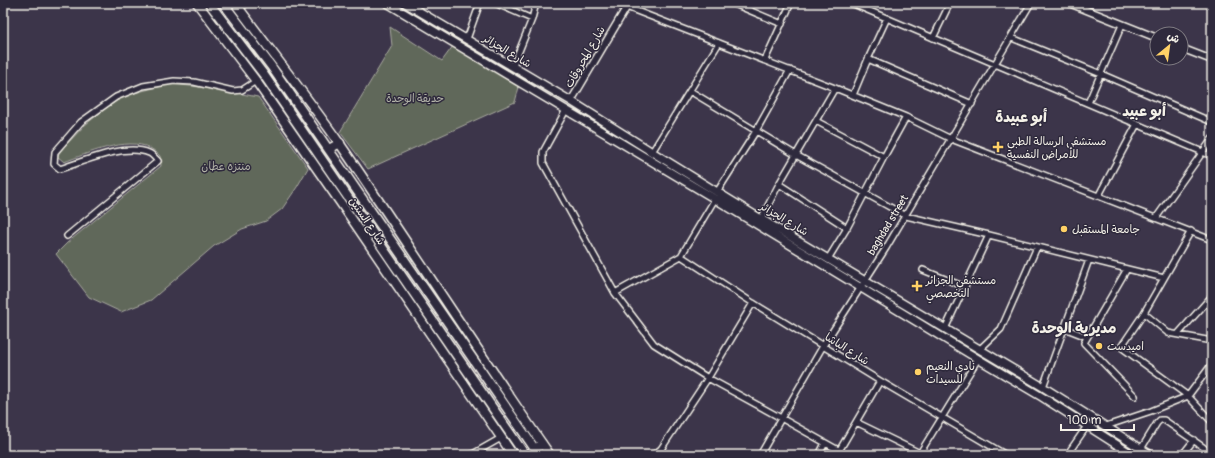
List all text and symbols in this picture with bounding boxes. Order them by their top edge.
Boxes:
street label: شارع المحروقات [562,24,610,91]
north arrow [1149,26,1189,66]
text: ش [1165,29,1182,46]
street label: شارع الجزائر [479,31,533,72]
park label: حديقة الوحدة [386,92,444,106]
district label: أبو عبيد [1122,101,1167,121]
district label: أبو عبيدة [995,107,1048,127]
place label: مستشفى الرسالة الطبي للأمراض النفسية [1007,135,1106,161]
marker: مستشفى الرسالة الطبي للأمراض النفسية [992,141,1004,153]
park label: منتزه عطان [201,160,251,173]
street label: baghdad street [865,192,911,257]
street label: شارع الستين [345,195,388,249]
street label: شارع الجزائر [756,199,810,240]
place label: جامعة المستقبل [1072,223,1140,237]
marker: جامعة المستقبل [1059,224,1069,234]
place label: مستشفى الجزائر التخصصي [925,274,996,304]
marker: مستشفى الجزائر التخصصي [911,280,923,292]
district label: مديرية الوحدة [1031,319,1117,338]
street label: شارع الباشا [821,330,872,369]
place label: اميدست [1107,340,1144,353]
marker: اميدست [1094,341,1104,351]
place label: نادي النعيم للسيدات [926,360,975,386]
marker: نادي النعيم للسيدات [913,367,923,377]
scale bar [1061,406,1134,432]
text: 100 m [1067,413,1102,428]

